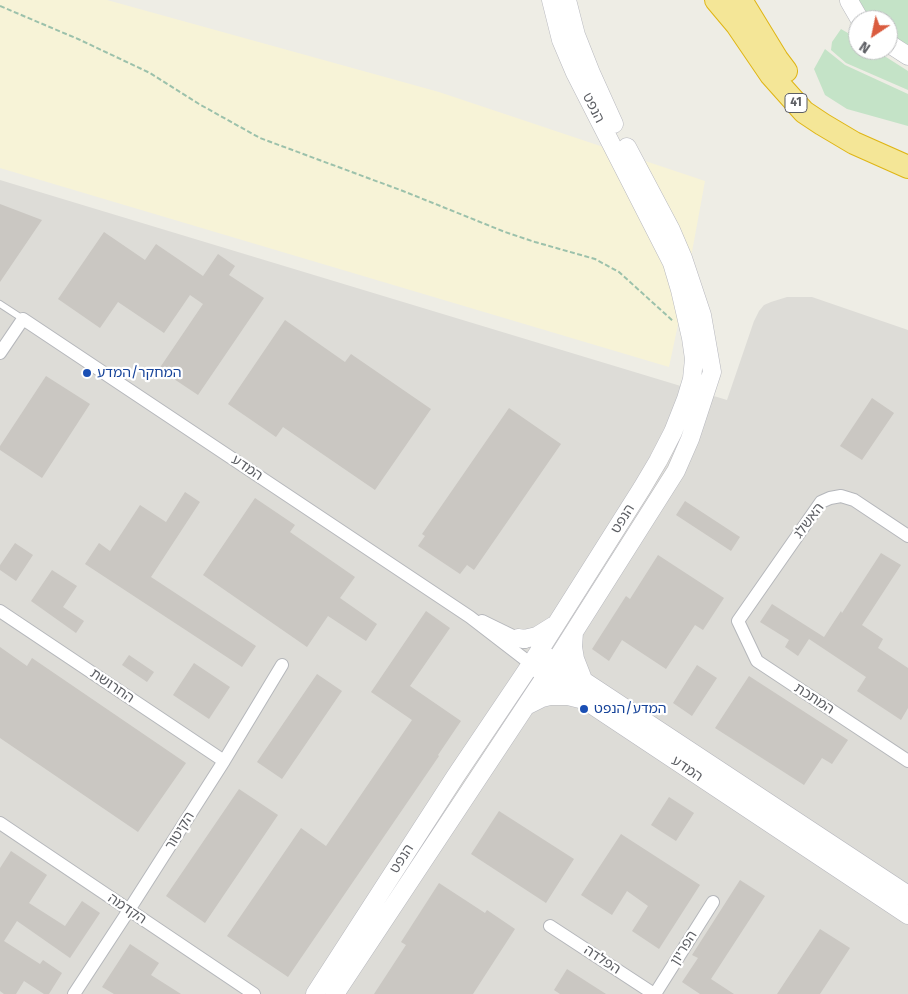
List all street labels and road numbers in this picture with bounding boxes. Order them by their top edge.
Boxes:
street label: הנפט [578,90,608,126]
road number: 41 [785,94,807,112]
street label: המדע [228,452,266,484]
street label: האשלג [790,500,828,542]
street label: הנפט [608,501,638,537]
street label: החרושת [87,665,137,707]
street label: המתכת [791,680,837,718]
street label: המדע [668,753,706,785]
street label: הקיטור [162,809,198,853]
street label: הנפט [386,841,418,877]
street label: הקדמה [104,890,150,928]
street label: הפריון [667,928,701,968]
street label: הפלדה [580,942,624,978]

